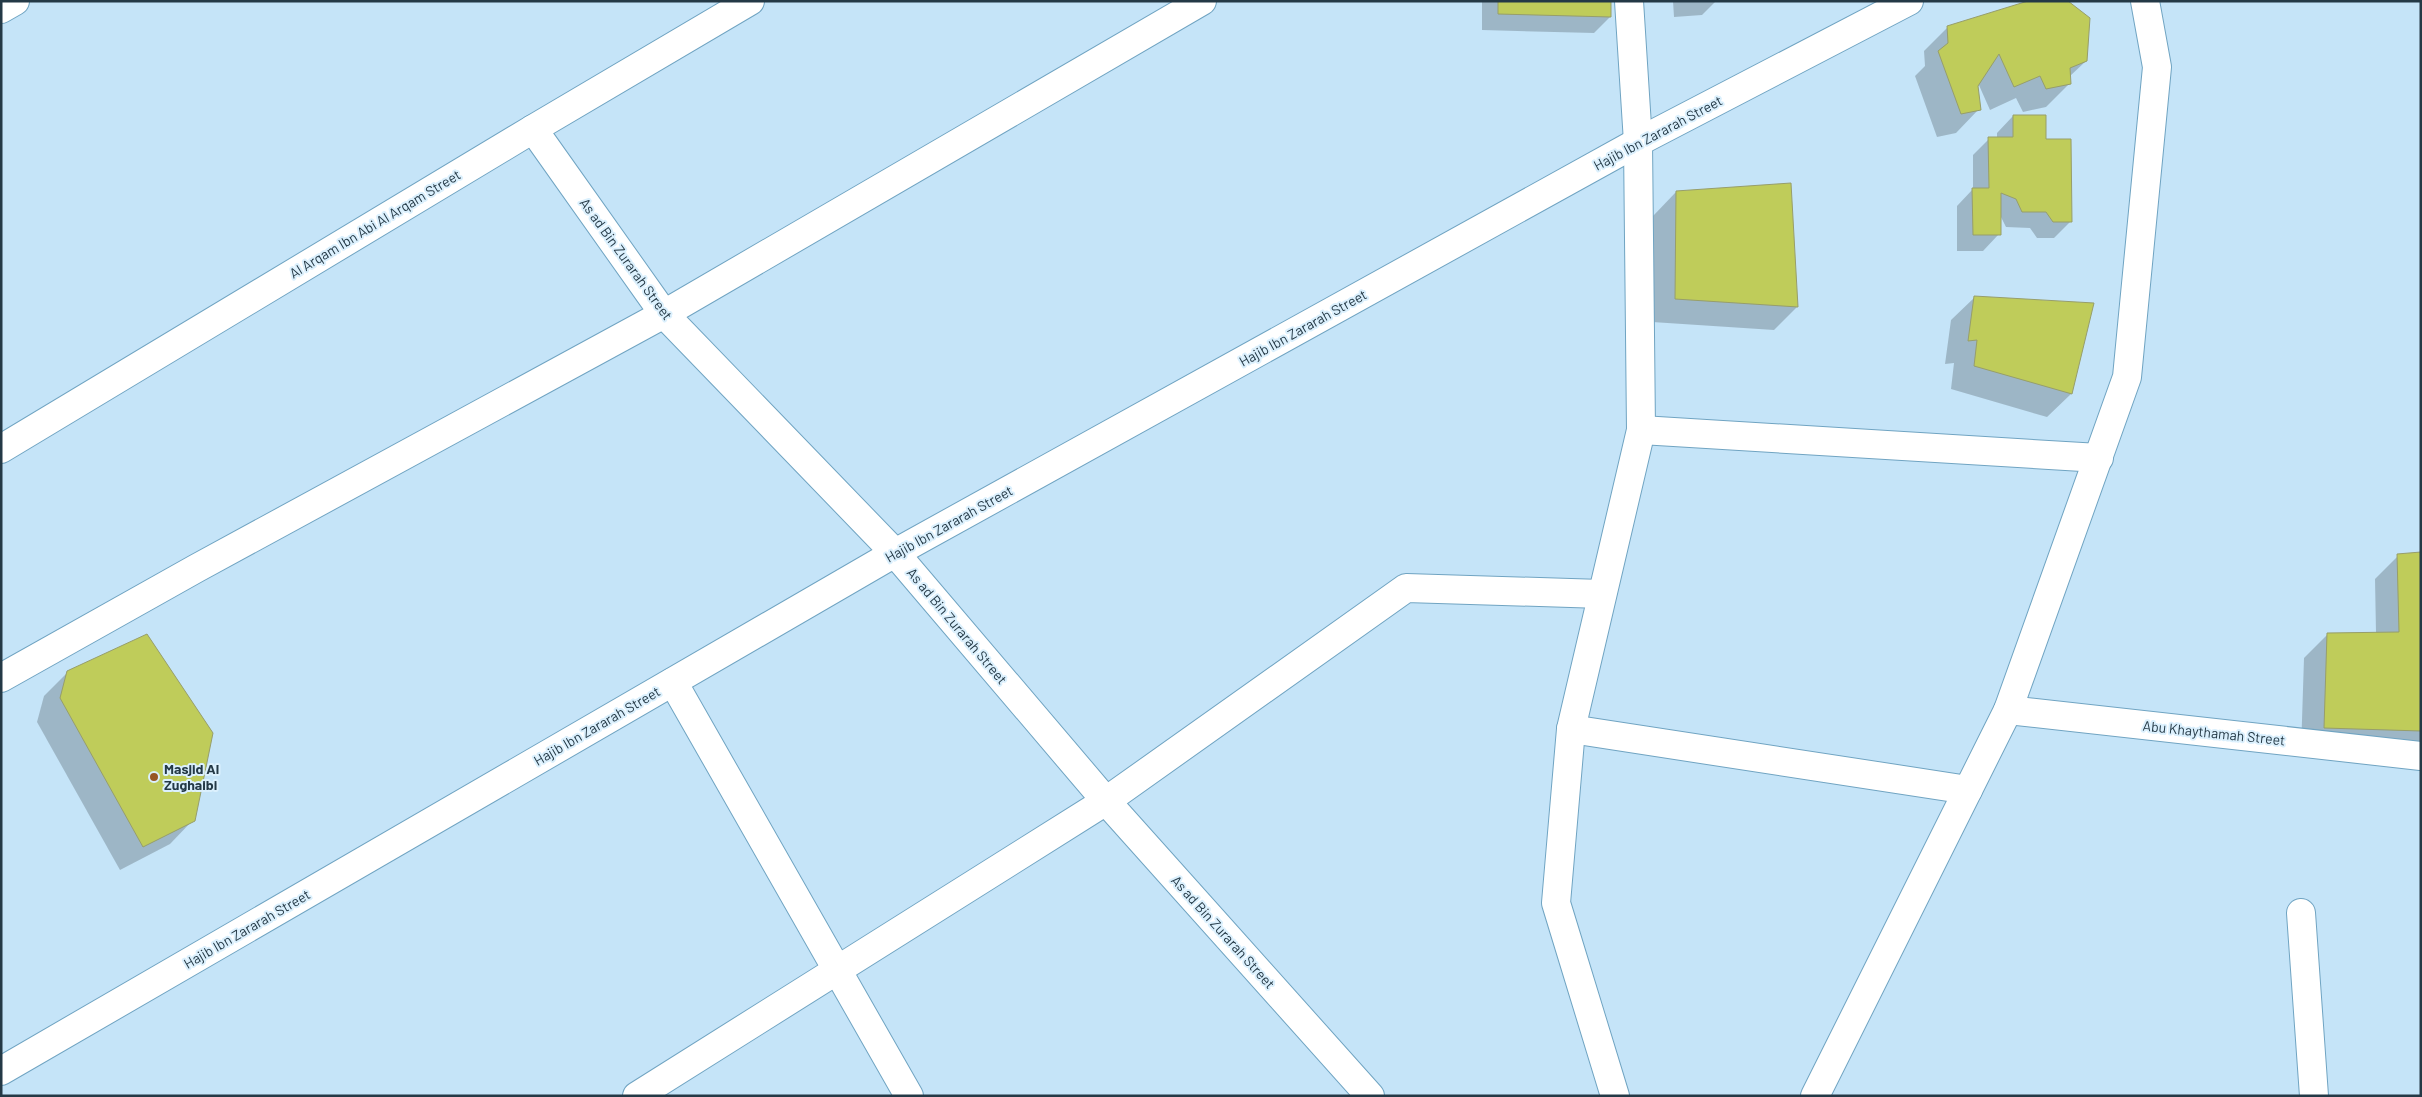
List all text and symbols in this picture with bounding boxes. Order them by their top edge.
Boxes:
street label: Hajib Ibn Zararah Street [1591,91,1725,174]
street label: Al Arqam Ibn Abi Al Arqam Street [286,166,463,282]
street label: As ad Bin Zurarah Street [576,194,676,323]
street label: Hajib Ibn Zararah Street [1236,285,1370,370]
street label: Hajib Ibn Zararah Street [882,481,1016,566]
street label: As ad Bin Zurarah Street [904,564,1011,687]
street label: Hajib Ibn Zararah Street [530,682,663,769]
street label: Abu Khaythamah Street [2142,717,2286,748]
place label: Masjid Al Zughaibi [164,760,219,793]
marker: Masjid Al Zughaibi [148,771,160,783]
street label: As ad Bin Zurarah Street [1168,872,1279,992]
street label: Hajib Ibn Zararah Street [180,885,313,972]

